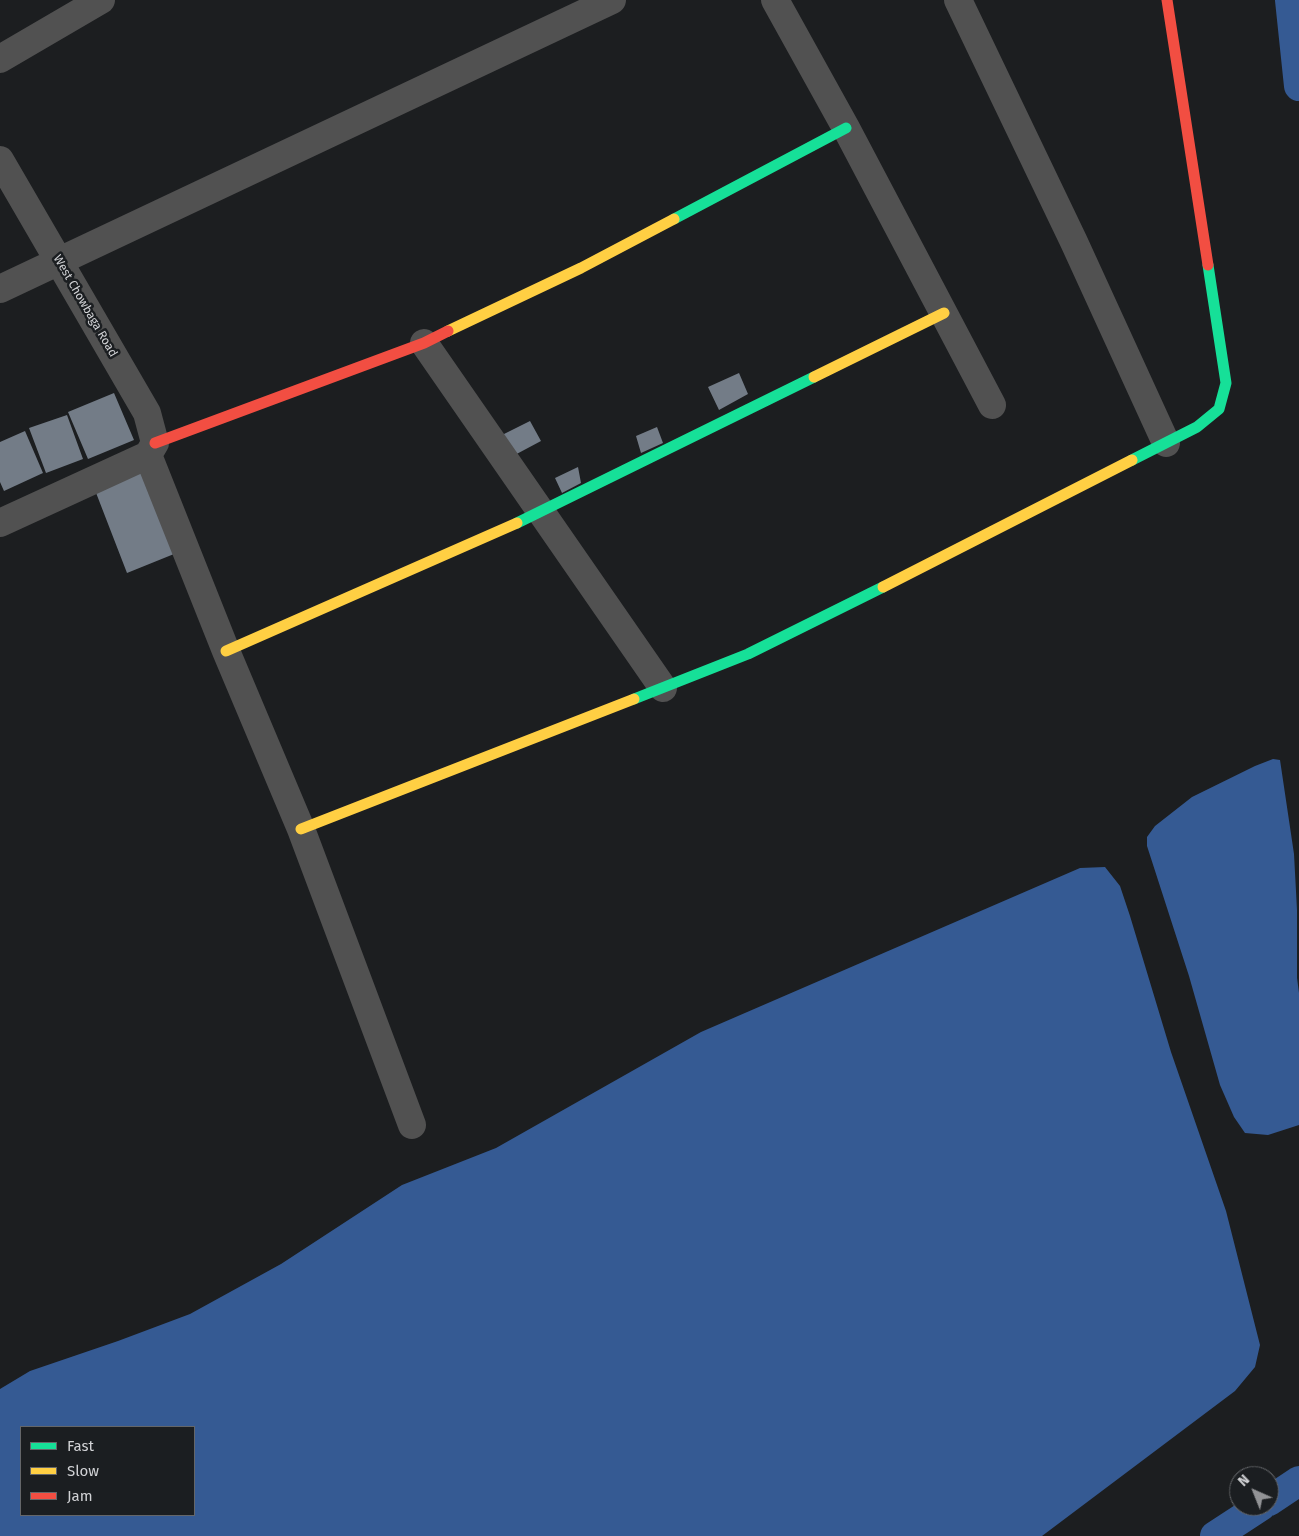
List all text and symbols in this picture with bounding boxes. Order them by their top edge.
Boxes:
street label: West Chowbaga Road [50,252,120,360]
legend [20,1426,195,1516]
text: Fast [67,1437,94,1455]
text: Slow [67,1462,99,1480]
north arrow [1229,1466,1279,1516]
text: N [1235,1471,1253,1490]
text: Jam [67,1487,93,1505]

